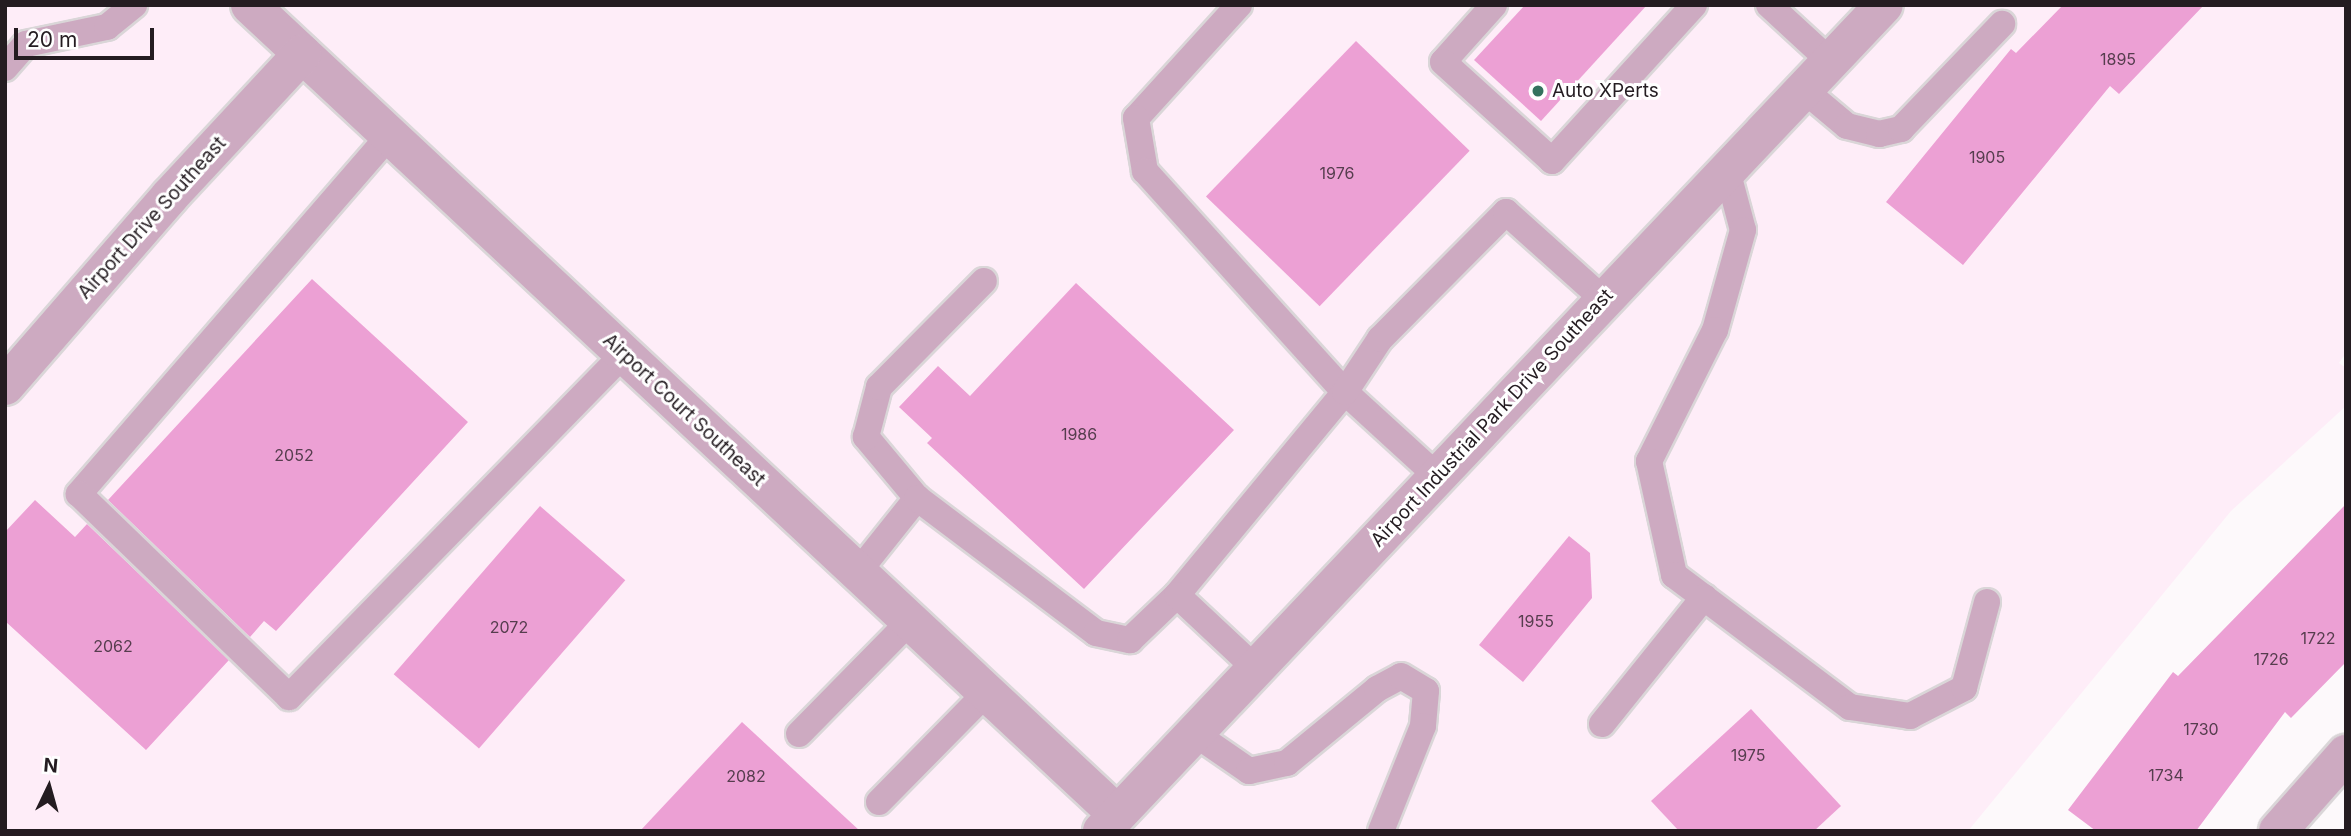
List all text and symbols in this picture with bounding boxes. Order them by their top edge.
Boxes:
scale bar [18,14,158,58]
text: 20 m [27,27,77,52]
house number: 1895 [2100,49,2136,69]
place label: Auto XPerts [1552,80,1659,102]
marker: Auto XPerts [1530,83,1546,99]
street label: Airport Drive Southeast [73,132,231,304]
house number: 1905 [1969,147,2005,167]
house number: 1976 [1320,163,1354,183]
street label: Airport Industrial Park Drive Southeast [1366,284,1618,552]
street label: Airport Court Southeast [598,329,770,491]
house number: 1986 [1061,424,1097,444]
house number: 2052 [274,445,314,465]
house number: 1955 [1518,611,1554,631]
house number: 2072 [490,617,528,637]
house number: 1722 [2300,628,2336,648]
house number: 2062 [93,636,133,656]
house number: 1726 [2253,649,2289,669]
house number: 1730 [2183,719,2219,739]
house number: 1975 [1731,745,1765,765]
north arrow [14,752,84,822]
text: N [43,753,59,778]
house number: 1734 [2148,765,2184,785]
house number: 2082 [726,766,766,786]

